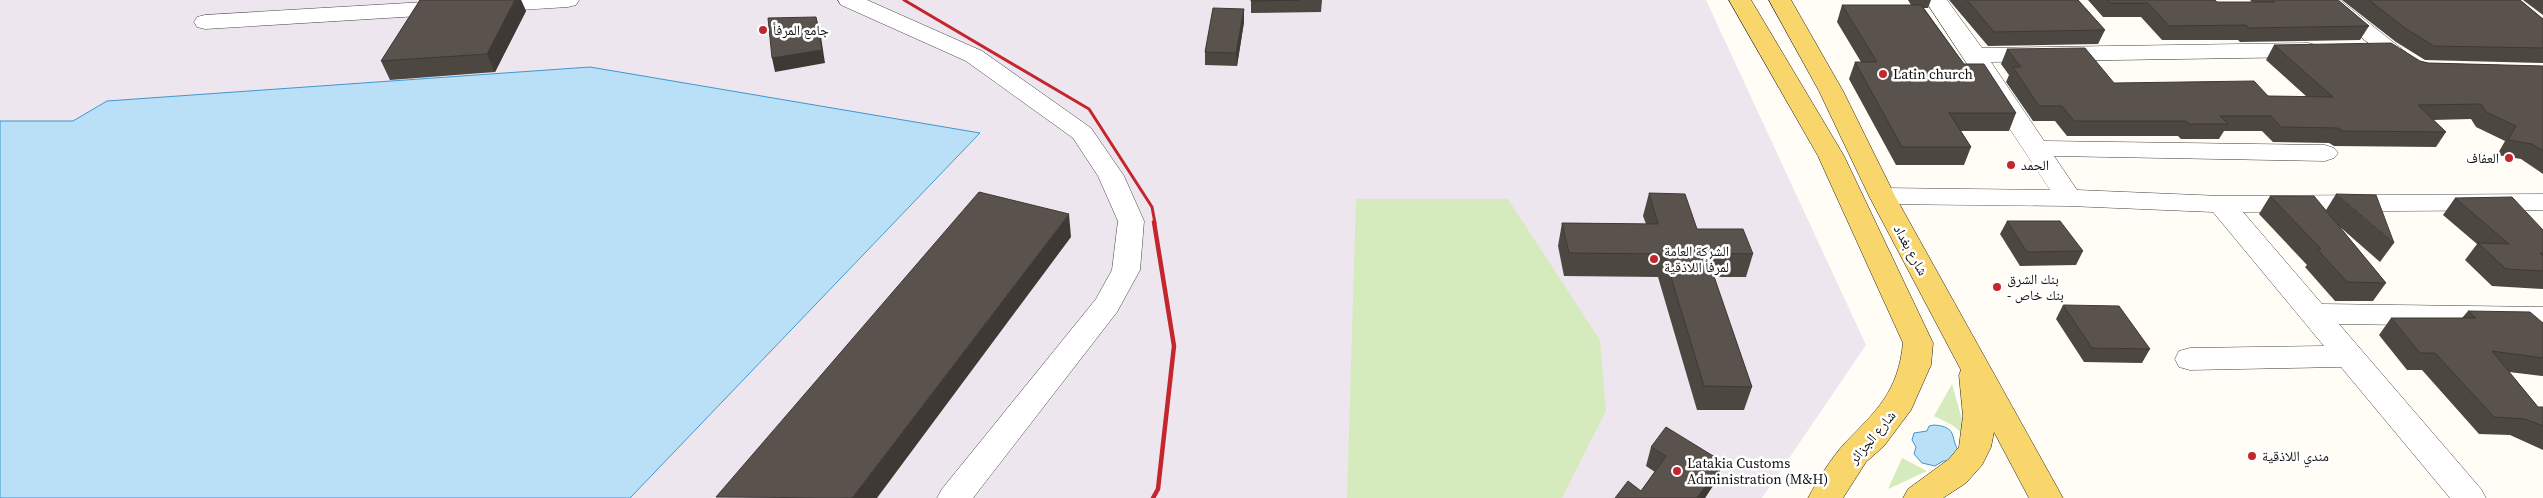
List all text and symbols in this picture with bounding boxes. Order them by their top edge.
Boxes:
place label: جامع المرفأ [773,20,829,40]
marker: جامع المرفأ [757,24,769,36]
place label: Latin church [1893,64,1973,84]
marker: Latin church [1877,68,1889,80]
place label: العفاف [2466,148,2499,168]
marker: العفاف [2503,152,2515,164]
place label: الحمد [2021,155,2049,175]
marker: الحمد [2005,159,2017,171]
street label: شارع بغداد [1889,221,1933,279]
place label: الشركة العامة لمرفأ اللاذقية [1664,241,1729,277]
marker: الشركة العامة لمرفأ اللاذقية [1648,253,1660,265]
place label: بنك الشرق - بنك خاص [2007,269,2064,305]
marker: بنك الشرق - بنك خاص [1991,281,2003,293]
street label: شارع الجزائر [1843,406,1900,469]
place label: مندي اللاذقية [2262,446,2329,468]
marker: مندي اللاذقية [2246,450,2258,462]
place label: Latakia Customs Administration (M&H) [1687,453,1828,489]
marker: Latakia Customs Administration (M&H) [1671,465,1683,477]

